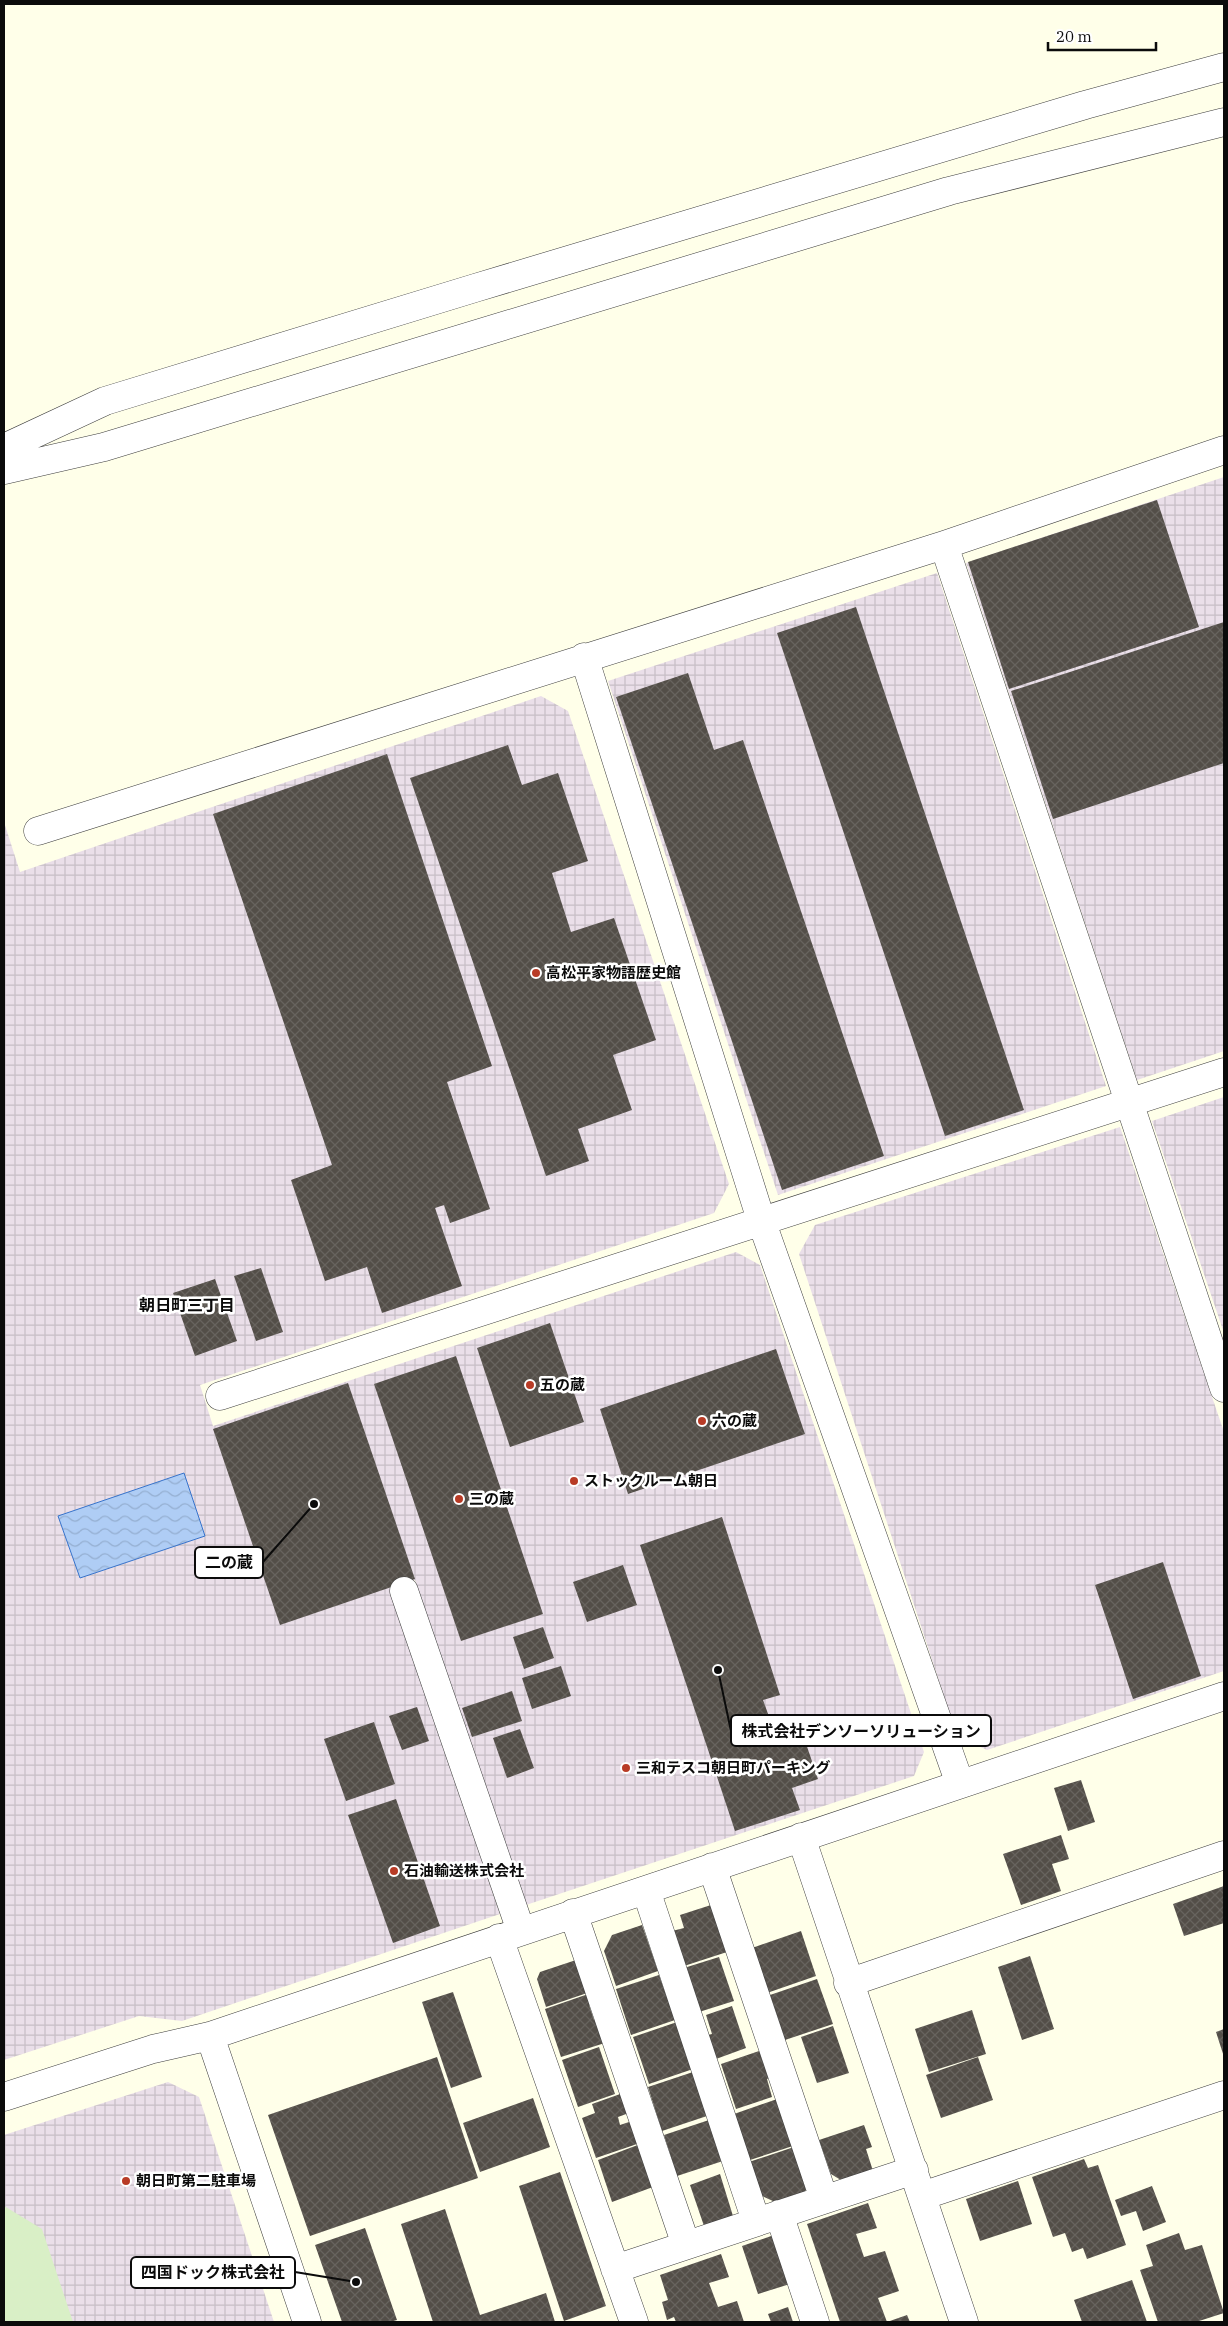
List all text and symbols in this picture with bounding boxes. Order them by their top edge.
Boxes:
scale bar [1048,20,1156,52]
text: 20 m [1056,27,1092,46]
place label: 高松平家物語歴史館 [546,963,681,982]
marker: 高松平家物語歴史館 [530,967,542,979]
district label: 朝日町三丁目 [139,1295,235,1315]
place label: 五の蔵 [540,1375,585,1394]
marker: 五の蔵 [524,1379,536,1391]
place label: 六の蔵 [712,1411,757,1430]
marker: 六の蔵 [696,1415,708,1427]
place label: ストックルーム朝日 [584,1471,718,1490]
marker: ストックルーム朝日 [568,1475,580,1487]
place label: 三の蔵 [469,1489,514,1508]
marker: 三の蔵 [453,1493,465,1505]
callout: 二の蔵 [195,1547,263,1578]
text: 二の蔵 [205,1552,253,1572]
callout: 株式会社デンソーソリューション [731,1715,991,1746]
text: 株式会社デンソーソリューション [741,1721,981,1741]
place label: 三和テスコ朝日町パーキング [636,1758,831,1777]
marker: 三和テスコ朝日町パーキング [620,1762,632,1774]
place label: 石油輸送株式会社 [404,1861,524,1880]
marker: 石油輸送株式会社 [388,1865,400,1877]
place label: 朝日町第二駐車場 [136,2171,256,2190]
marker: 朝日町第二駐車場 [120,2175,132,2187]
callout: 四国ドック株式会社 [131,2257,295,2288]
text: 四国ドック株式会社 [141,2262,285,2282]

